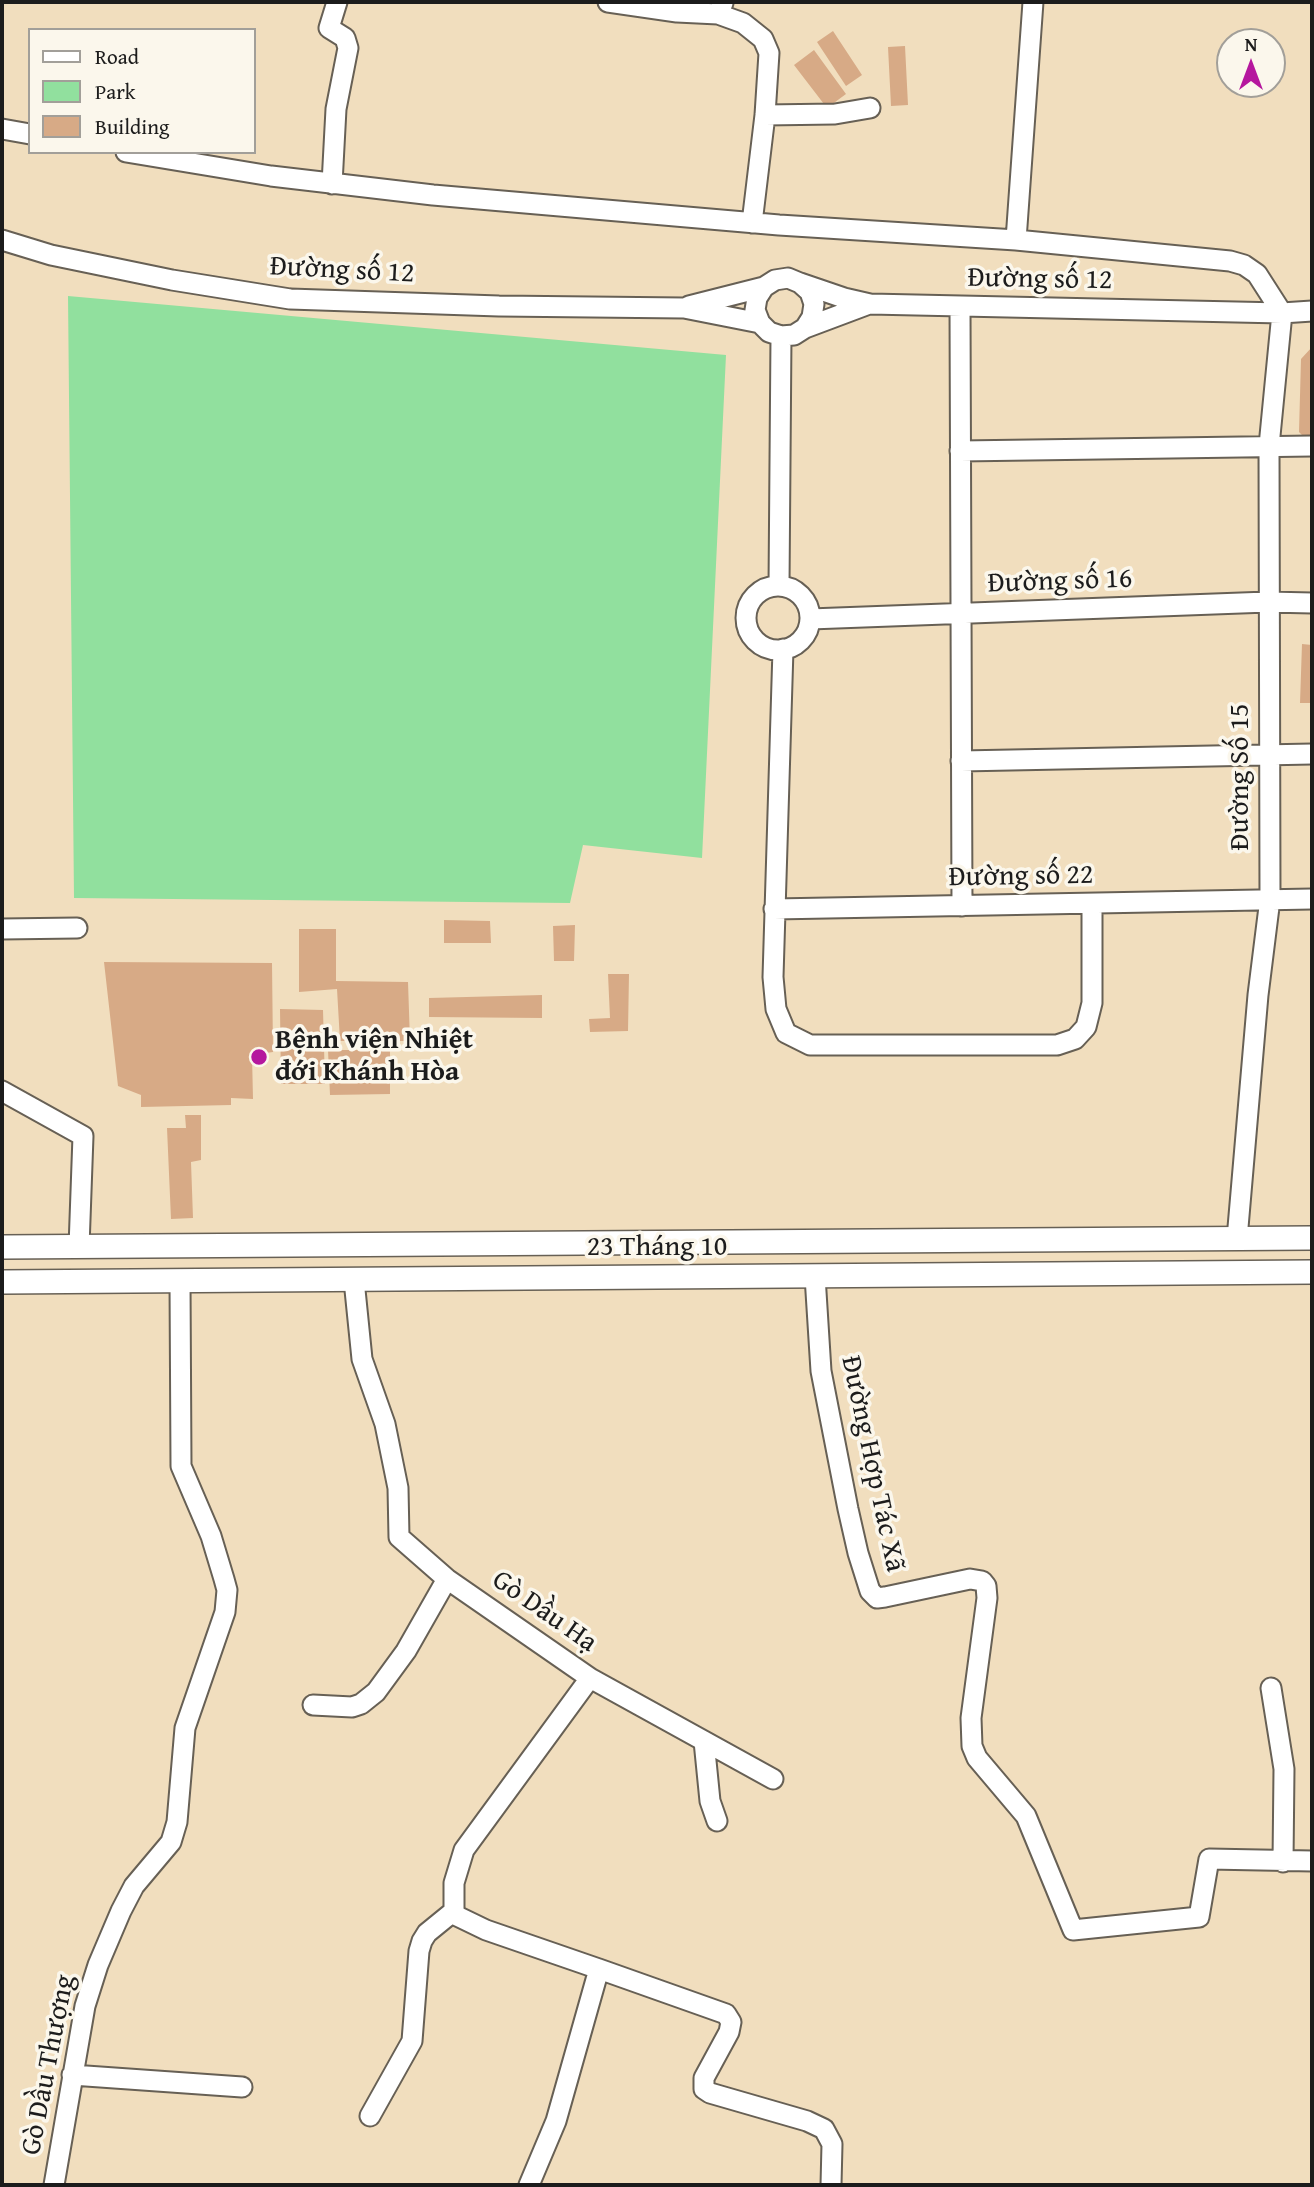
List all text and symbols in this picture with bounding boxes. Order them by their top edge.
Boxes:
legend [28,28,256,154]
north arrow [1216,28,1286,98]
text: N [1245,30,1257,58]
text: Road [95,41,139,72]
text: Park [95,76,136,107]
text: Building [95,111,169,142]
street label: Đường số 12 [269,250,415,292]
street label: Đường số 12 [967,262,1113,298]
street label: Đường số 16 [987,563,1133,601]
street label: Đường Số 15 [1224,703,1258,851]
street label: Đường số 22 [948,859,1094,895]
place label: Bệnh viện Nhiệt đới Khánh Hòa [275,1024,473,1090]
marker: Bệnh viện Nhiệt đới Khánh Hòa [249,1047,269,1067]
street label: 23 Tháng 10 [587,1231,727,1265]
street label: Đường Hợp Tác Xã [833,1353,911,1575]
street label: Gò Dầu Hạ [485,1564,603,1660]
street label: Gò Dầu Thượng [15,1972,83,2158]

